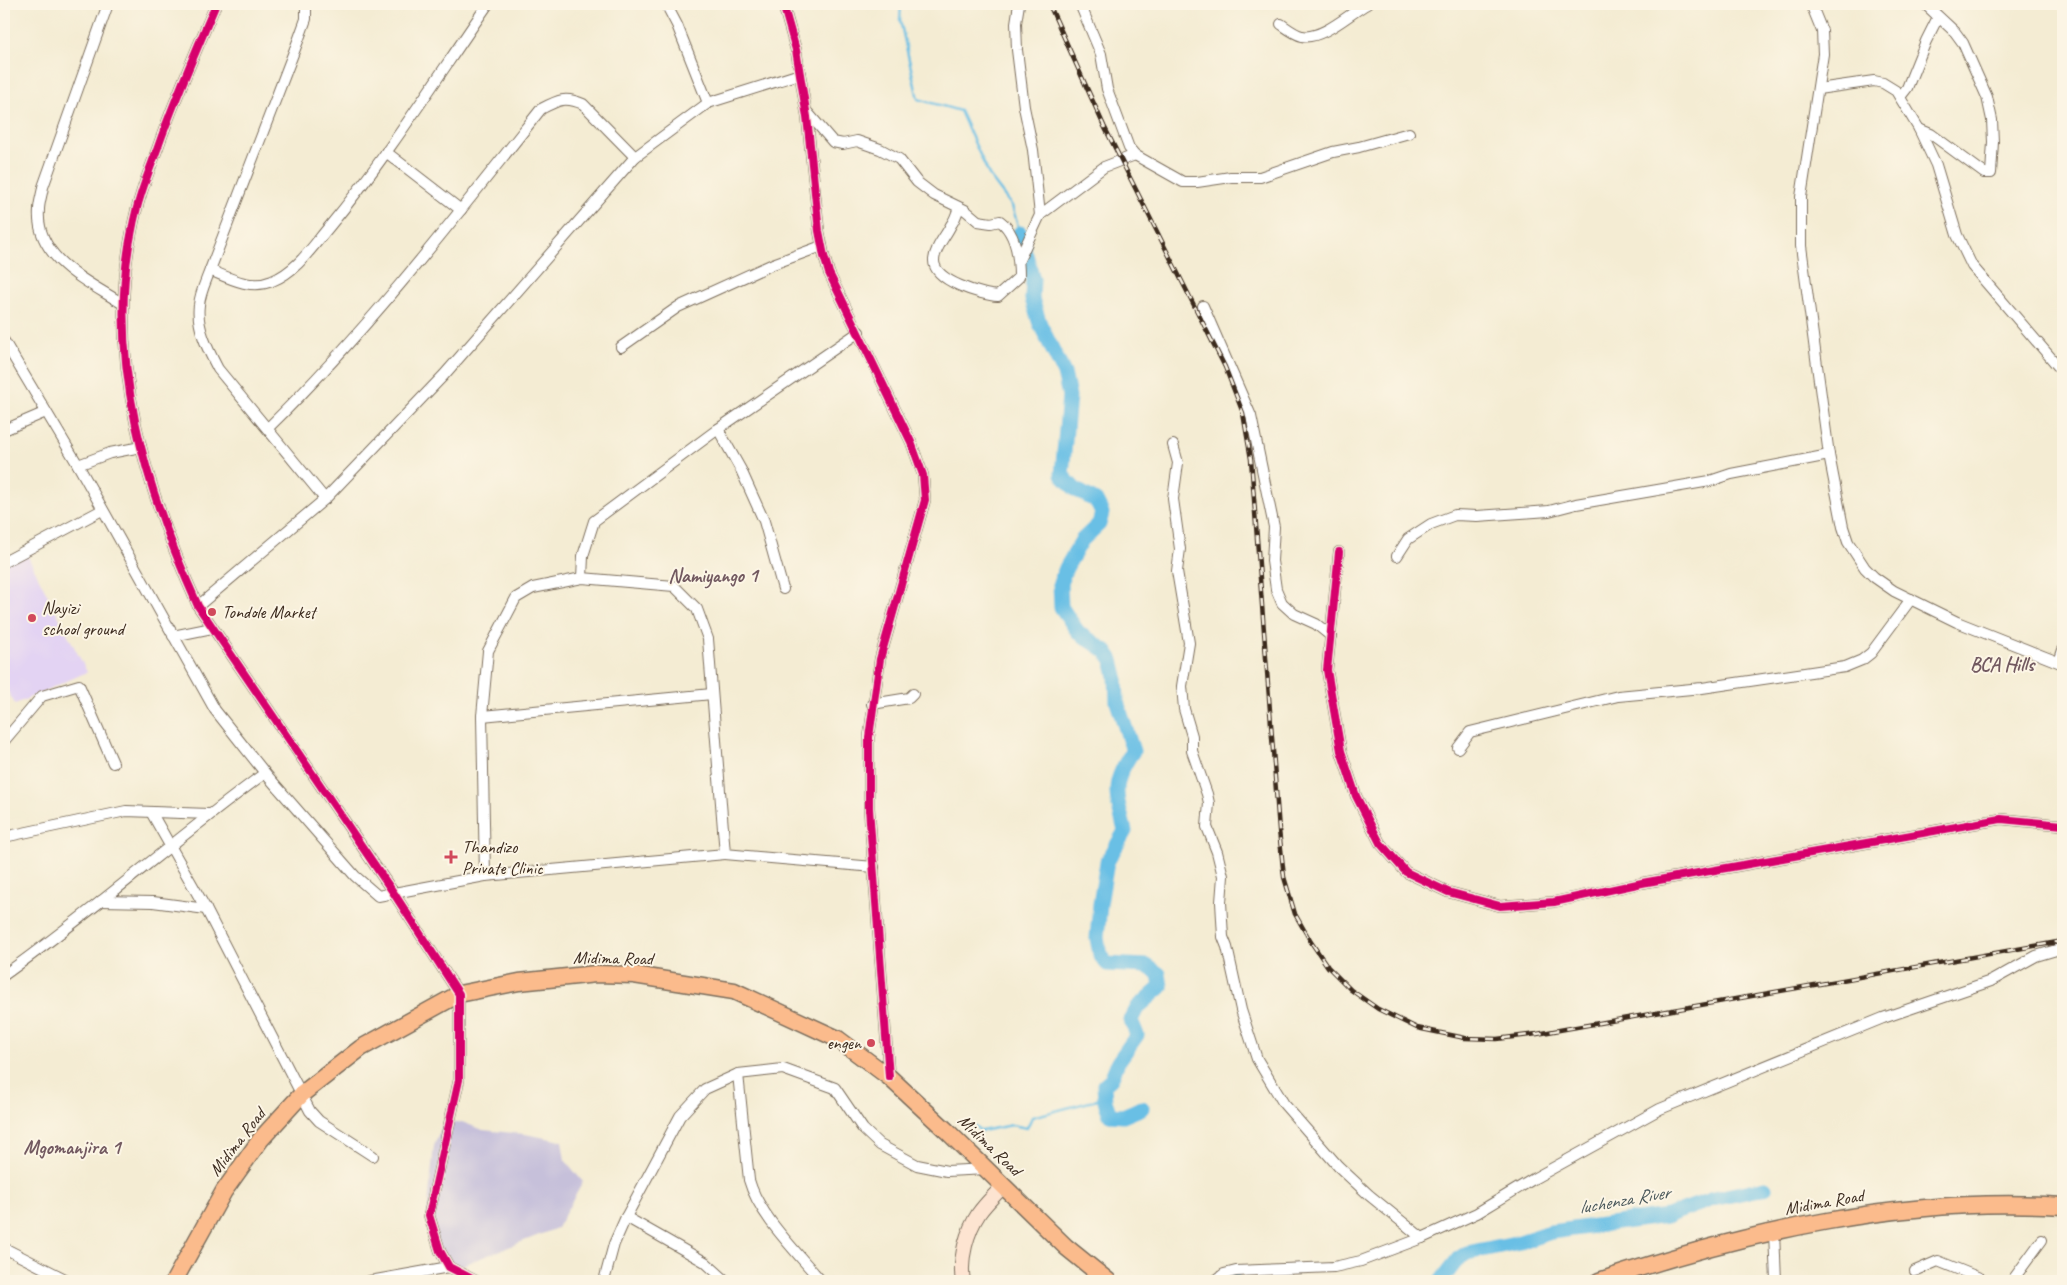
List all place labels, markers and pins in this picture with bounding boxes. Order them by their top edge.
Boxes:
place label: Nayizi school ground [42,597,127,640]
place label: Tondole Market [222,601,318,623]
marker: Tondole Market [206,606,218,618]
marker: Nayizi school ground [26,612,38,624]
place label: Thandizo Private Clinic [462,836,544,879]
marker: Thandizo Private Clinic [444,850,458,864]
place label: engen [827,1032,862,1054]
marker: engen [865,1037,877,1049]

